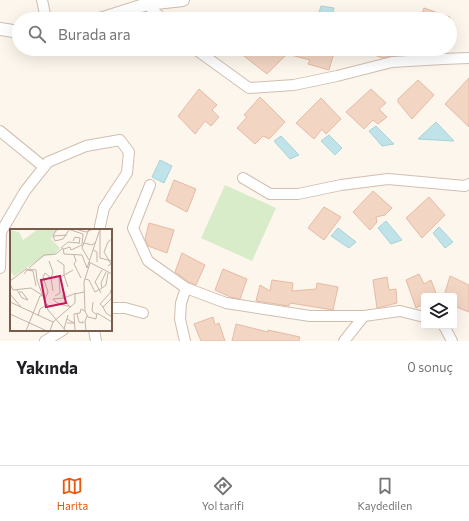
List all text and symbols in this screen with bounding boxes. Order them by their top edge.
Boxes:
search box [12,12,457,56]
icon: search [26,23,48,45]
text: Burada ara [58,25,131,43]
inset map [10,229,112,331]
map controls [421,293,457,329]
button: layers [421,293,457,329]
text: Yakında [16,357,78,378]
text: 0 sonuç [407,359,453,375]
tab: Harita [57,475,88,512]
tab: Yol tarifi [202,475,244,512]
tab: Kaydedilen [357,475,412,512]

